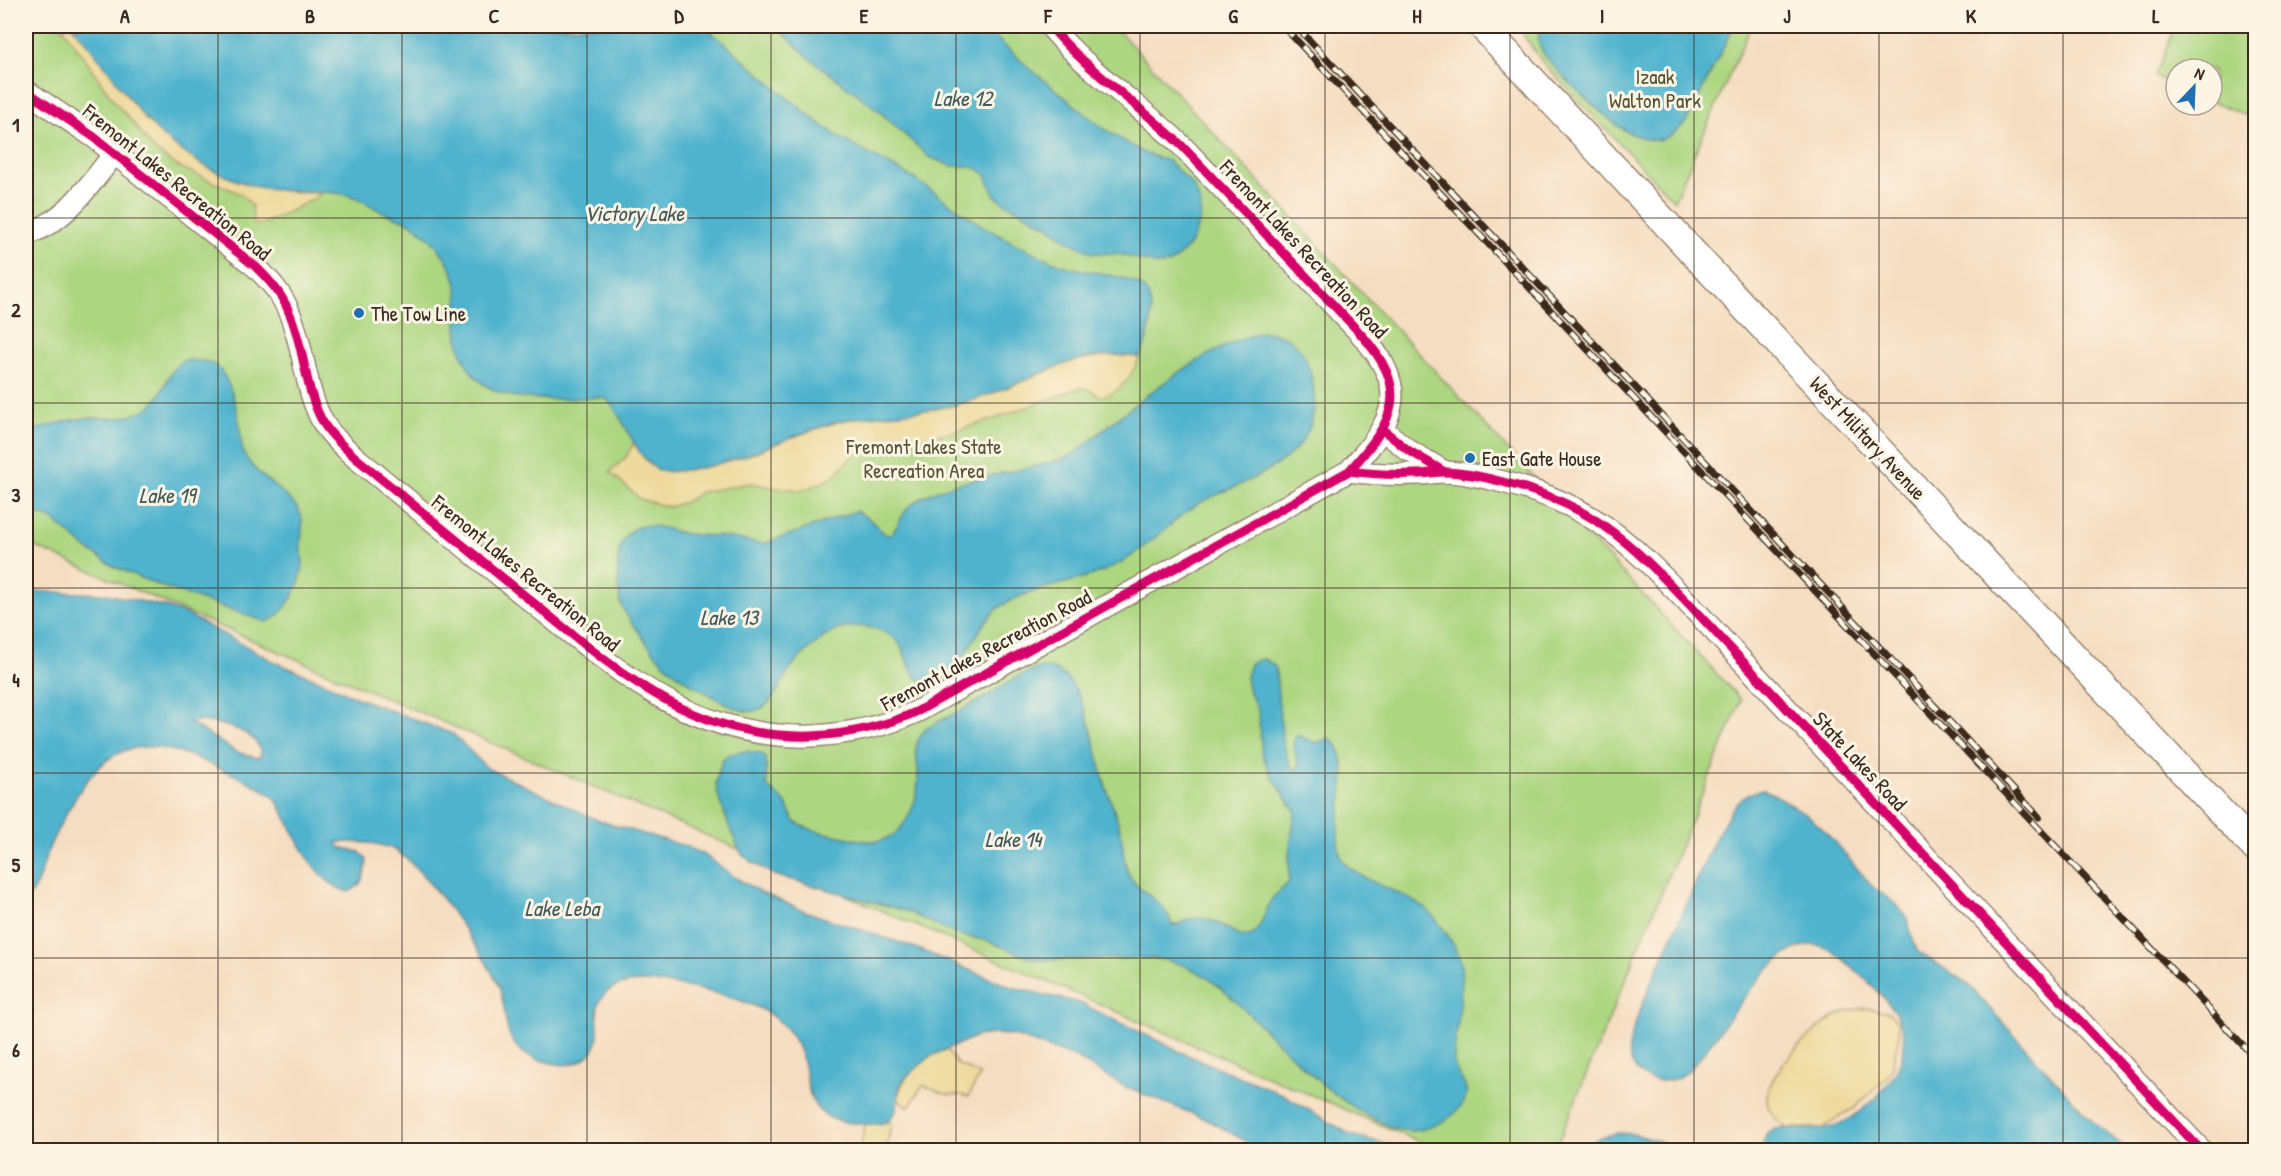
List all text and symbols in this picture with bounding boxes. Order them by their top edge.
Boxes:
text: A [120,2,130,29]
text: B [305,2,315,29]
text: C [489,2,500,29]
text: D [674,2,684,29]
text: E [860,2,869,29]
text: F [1043,2,1053,29]
text: G [1228,2,1238,29]
text: H [1412,2,1422,29]
text: I [1600,2,1604,29]
text: J [1783,2,1791,29]
text: K [1966,2,1977,29]
text: L [2152,2,2160,29]
north arrow [2164,57,2224,117]
text: N [2192,61,2209,85]
park label: Izaak Walton Park [1609,62,1701,115]
water label: Lake 12 [934,83,995,113]
street label: Fremont Lakes Recreation Road [76,96,277,267]
text: 1 [12,111,20,138]
street label: Fremont Lakes Recreation Road [1213,153,1395,345]
water label: Victory Lake [584,198,685,228]
text: 2 [11,296,21,323]
place label: The Tow Line [371,299,466,328]
marker: The Tow Line [352,306,366,320]
street label: West Military Avenue [1803,370,1933,506]
park label: Fremont Lakes State Recreation Area [845,432,1002,485]
place label: East Gate House [1482,444,1602,473]
marker: East Gate House [1463,451,1477,465]
water label: Lake 19 [139,480,198,510]
text: 3 [12,481,21,508]
street label: Fremont Lakes Recreation Road [425,487,626,658]
street label: Fremont Lakes Recreation Road [875,582,1096,718]
water label: Lake 13 [700,602,760,632]
text: 4 [12,666,20,693]
street label: State Lakes Road [1806,705,1914,817]
water label: Lake 14 [985,824,1043,854]
text: 5 [12,851,21,878]
water label: Lake Leba [525,893,602,923]
text: 6 [12,1036,20,1063]

